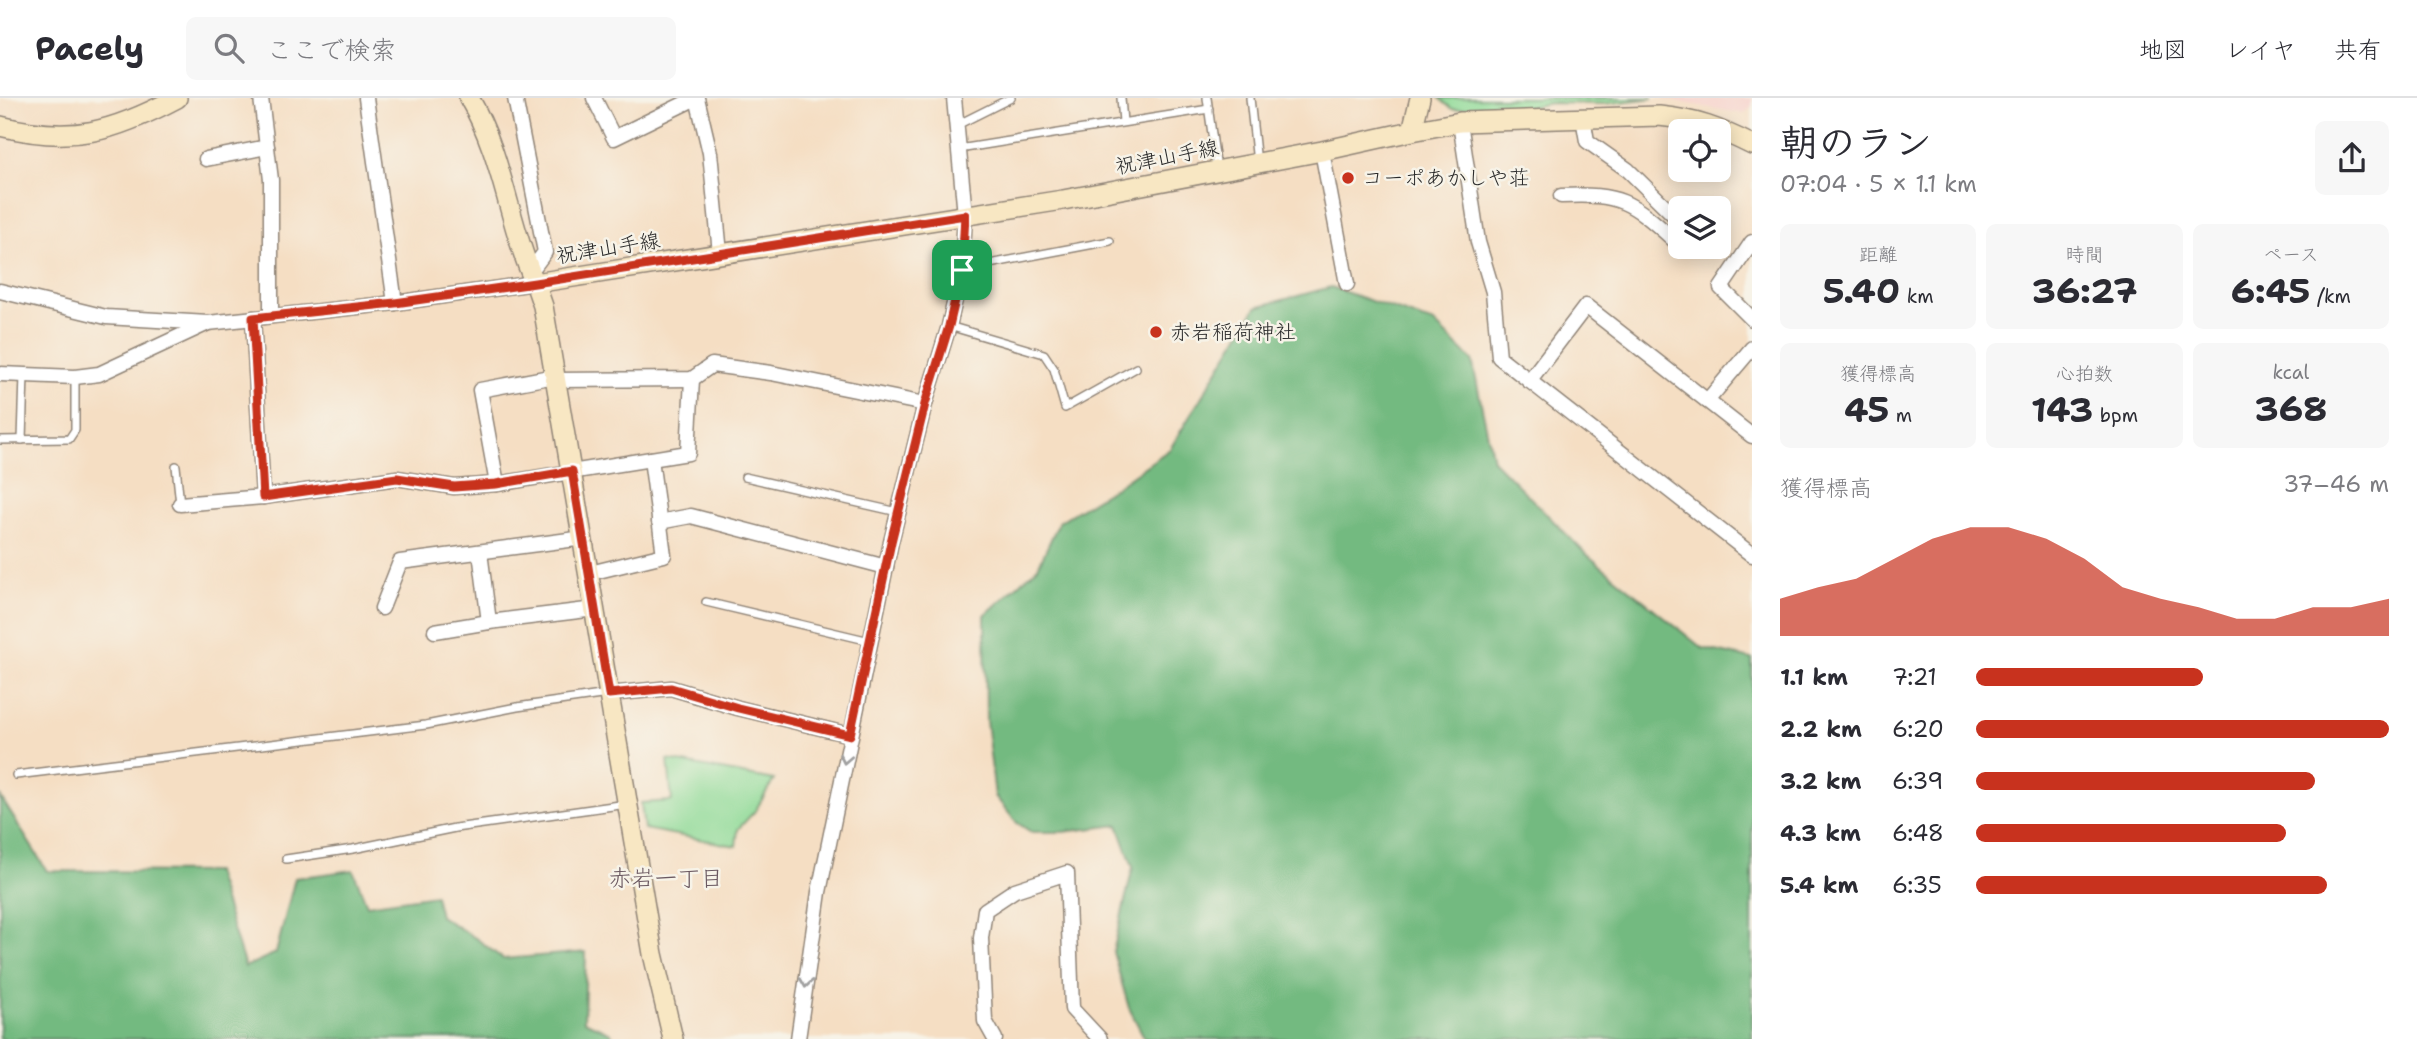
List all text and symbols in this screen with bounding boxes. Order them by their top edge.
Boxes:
search box [186,17,676,80]
text: Pacely [35,26,144,71]
icon: search [210,29,248,67]
text: ここで検索 [266,32,396,67]
text: 地図 [2139,34,2187,66]
text: レイヤ [2225,34,2296,66]
text: 共有 [2334,34,2382,66]
text: 朝のラン [1780,117,1932,168]
map controls [1668,119,1731,259]
button: locate [1668,119,1731,182]
button: share [2315,121,2389,195]
street label: 祝津山手線 [1113,133,1221,181]
place label: コーポあかしや荘 [1362,164,1530,192]
text: 07:04 · 5 × 1.1 km [1780,169,1977,199]
marker: コーポあかしや荘 [1340,170,1356,186]
button: layers [1668,196,1731,259]
street label: 祝津山手線 [554,226,662,270]
pin [932,240,992,300]
text: 距離 [1859,242,1897,267]
text: 時間 [2065,242,2104,267]
text: ペース [2263,242,2319,267]
icon: arrive [943,251,981,289]
text: 5.40 [1823,267,1900,314]
text: 36:27 [2031,267,2138,314]
text: 6:45 [2231,267,2310,314]
text: km [1900,284,1934,309]
text: /km [2310,284,2351,309]
place label: 赤岩稲荷神社 [1170,318,1296,346]
marker: 赤岩稲荷神社 [1148,324,1164,340]
text: kcal [2272,360,2309,385]
text: 獲得標高 [1840,361,1916,386]
text: 心拍数 [2056,361,2113,386]
text: 368 [2254,385,2327,432]
text: 45 [1844,386,1889,433]
text: 143 [2031,386,2093,433]
text: m [1889,403,1912,428]
text: bpm [2093,403,2138,428]
text: 37–46 m [2283,469,2389,499]
text: 獲得標高 [1780,473,1872,503]
text: 1.1 km [1780,662,1848,692]
text: 7:21 [1892,662,1937,692]
text: 2.2 km [1780,714,1862,744]
text: 6:20 [1892,714,1944,744]
one-way arrow [839,753,854,765]
text: 3.2 km [1780,766,1862,796]
text: 6:39 [1892,766,1943,796]
text: 4.3 km [1780,818,1861,848]
text: 6:48 [1892,818,1944,848]
district label: 赤岩一丁目 [609,863,724,893]
text: 5.4 km [1780,870,1858,900]
text: 6:35 [1892,870,1942,900]
one-way arrow [799,977,814,989]

